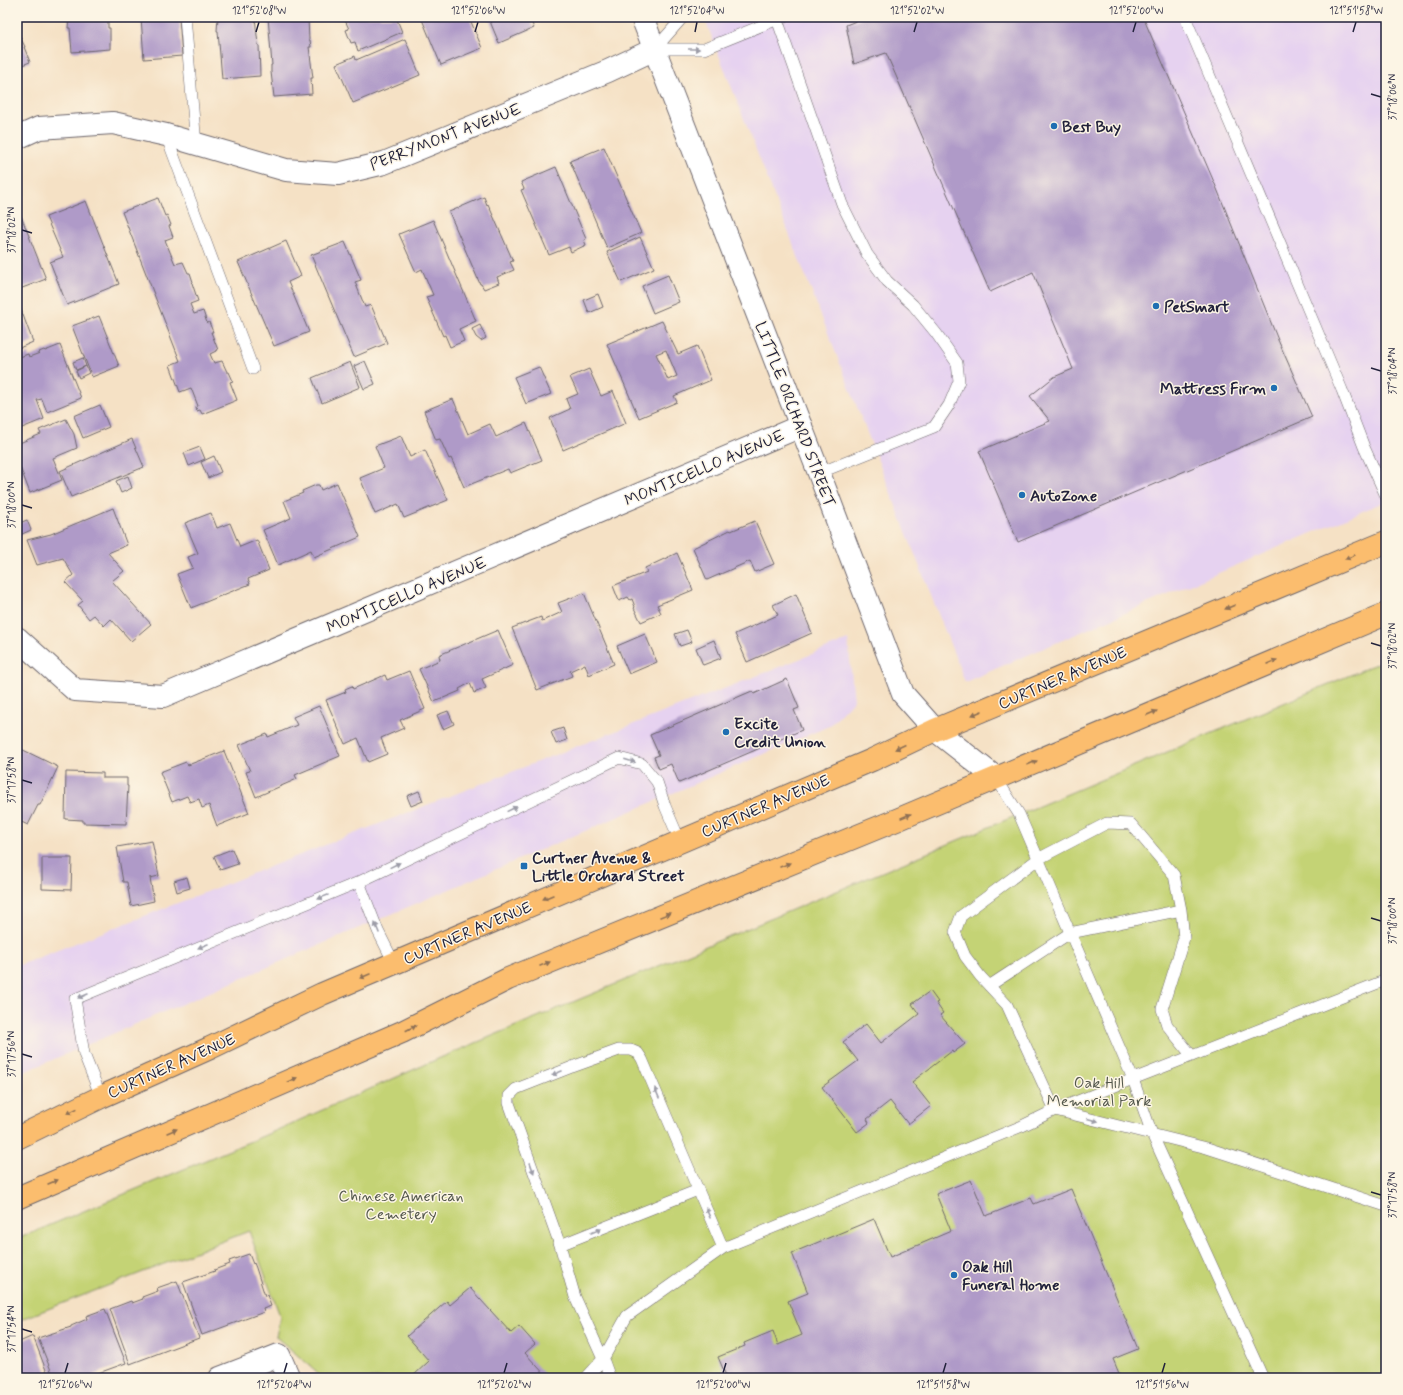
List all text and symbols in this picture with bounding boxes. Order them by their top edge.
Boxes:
text: 121°52'08"W [232,4,286,18]
text: 121°52'06"W [451,4,505,18]
text: 121°52'04"W [670,4,724,18]
text: 121°52'02"W [890,4,944,18]
text: 121°52'00"W [1109,4,1163,18]
text: 121°51'58"W [1329,4,1383,18]
one-way arrow [688,46,701,52]
text: 37°18'06"N [1386,73,1400,120]
street label: PERRYMONT AVENUE [367,99,524,176]
place label: Best Buy [1062,117,1121,138]
marker: Best Buy [1049,121,1059,131]
text: 37°18'02"N [5,207,19,253]
place label: PetSmart [1164,297,1230,318]
marker: PetSmart [1151,301,1161,311]
street label: LITTLE ORCHARD STREET [749,319,840,510]
text: 37°18'04"N [1386,347,1400,394]
place label: Mattress Firm [1160,379,1266,400]
marker: Mattress Firm [1269,383,1279,393]
street label: MONTICELLO AVENUE [621,425,788,512]
text: 37°18'00"N [5,481,19,528]
place label: AutoZone [1030,486,1097,507]
marker: AutoZone [1017,490,1027,500]
street label: MONTICELLO AVENUE [323,552,490,639]
one-way arrow [1344,554,1356,560]
one-way arrow [1225,604,1236,610]
text: 37°18'02"N [1386,623,1400,669]
street label: CURTNER AVENUE [995,642,1130,715]
one-way arrow [1266,659,1277,665]
one-way arrow [971,710,982,716]
one-way arrow [1147,710,1158,716]
place label: Excite Credit Union [734,714,827,753]
marker: Excite Credit Union [721,727,731,737]
one-way arrow [894,744,905,750]
text: 37°17'58"N [5,757,19,803]
one-way arrow [624,758,636,764]
one-way arrow [1027,760,1038,766]
street label: CURTNER AVENUE [698,770,833,843]
one-way arrow [506,806,518,812]
one-way arrow [900,813,911,819]
place label: Curtner Avenue & Little Orchard Street [532,848,685,887]
marker: Curtner Avenue & Little Orchard Street [519,861,529,871]
one-way arrow [389,862,400,868]
one-way arrow [780,862,792,868]
one-way arrow [317,894,329,900]
one-way arrow [543,894,554,900]
street label: CURTNER AVENUE [400,897,535,970]
text: 37°18'00"N [1386,897,1400,944]
one-way arrow [659,911,671,917]
one-way arrow [373,922,379,934]
one-way arrow [196,943,208,949]
one-way arrow [539,960,551,966]
one-way arrow [358,973,370,979]
one-way arrow [76,993,88,999]
one-way arrow [405,1024,417,1031]
street label: CURTNER AVENUE [104,1029,239,1104]
text: 37°17'56"N [5,1030,19,1077]
one-way arrow [550,1070,562,1076]
park label: Oak Hill Memorial Park [1047,1073,1151,1112]
one-way arrow [286,1077,298,1083]
one-way arrow [653,1087,659,1099]
one-way arrow [67,1107,78,1114]
one-way arrow [1087,1117,1099,1123]
one-way arrow [167,1128,179,1134]
one-way arrow [529,1163,535,1175]
text: 37°17'58"N [1386,1172,1400,1218]
one-way arrow [47,1179,59,1185]
park label: Chinese American Cemetery [338,1186,464,1225]
one-way arrow [705,1207,711,1218]
one-way arrow [590,1227,602,1233]
place label: Oak Hill Funeral Home [962,1257,1059,1296]
marker: Oak Hill Funeral Home [949,1270,959,1280]
text: 37°17'54"N [5,1305,19,1352]
text: 121°52'06"W [38,1378,92,1392]
text: 121°52'04"W [257,1378,311,1392]
text: 121°52'02"W [477,1378,531,1392]
text: 121°52'00"W [696,1378,750,1392]
text: 121°51'58"W [916,1378,970,1392]
text: 121°51'56"W [1135,1378,1189,1392]

